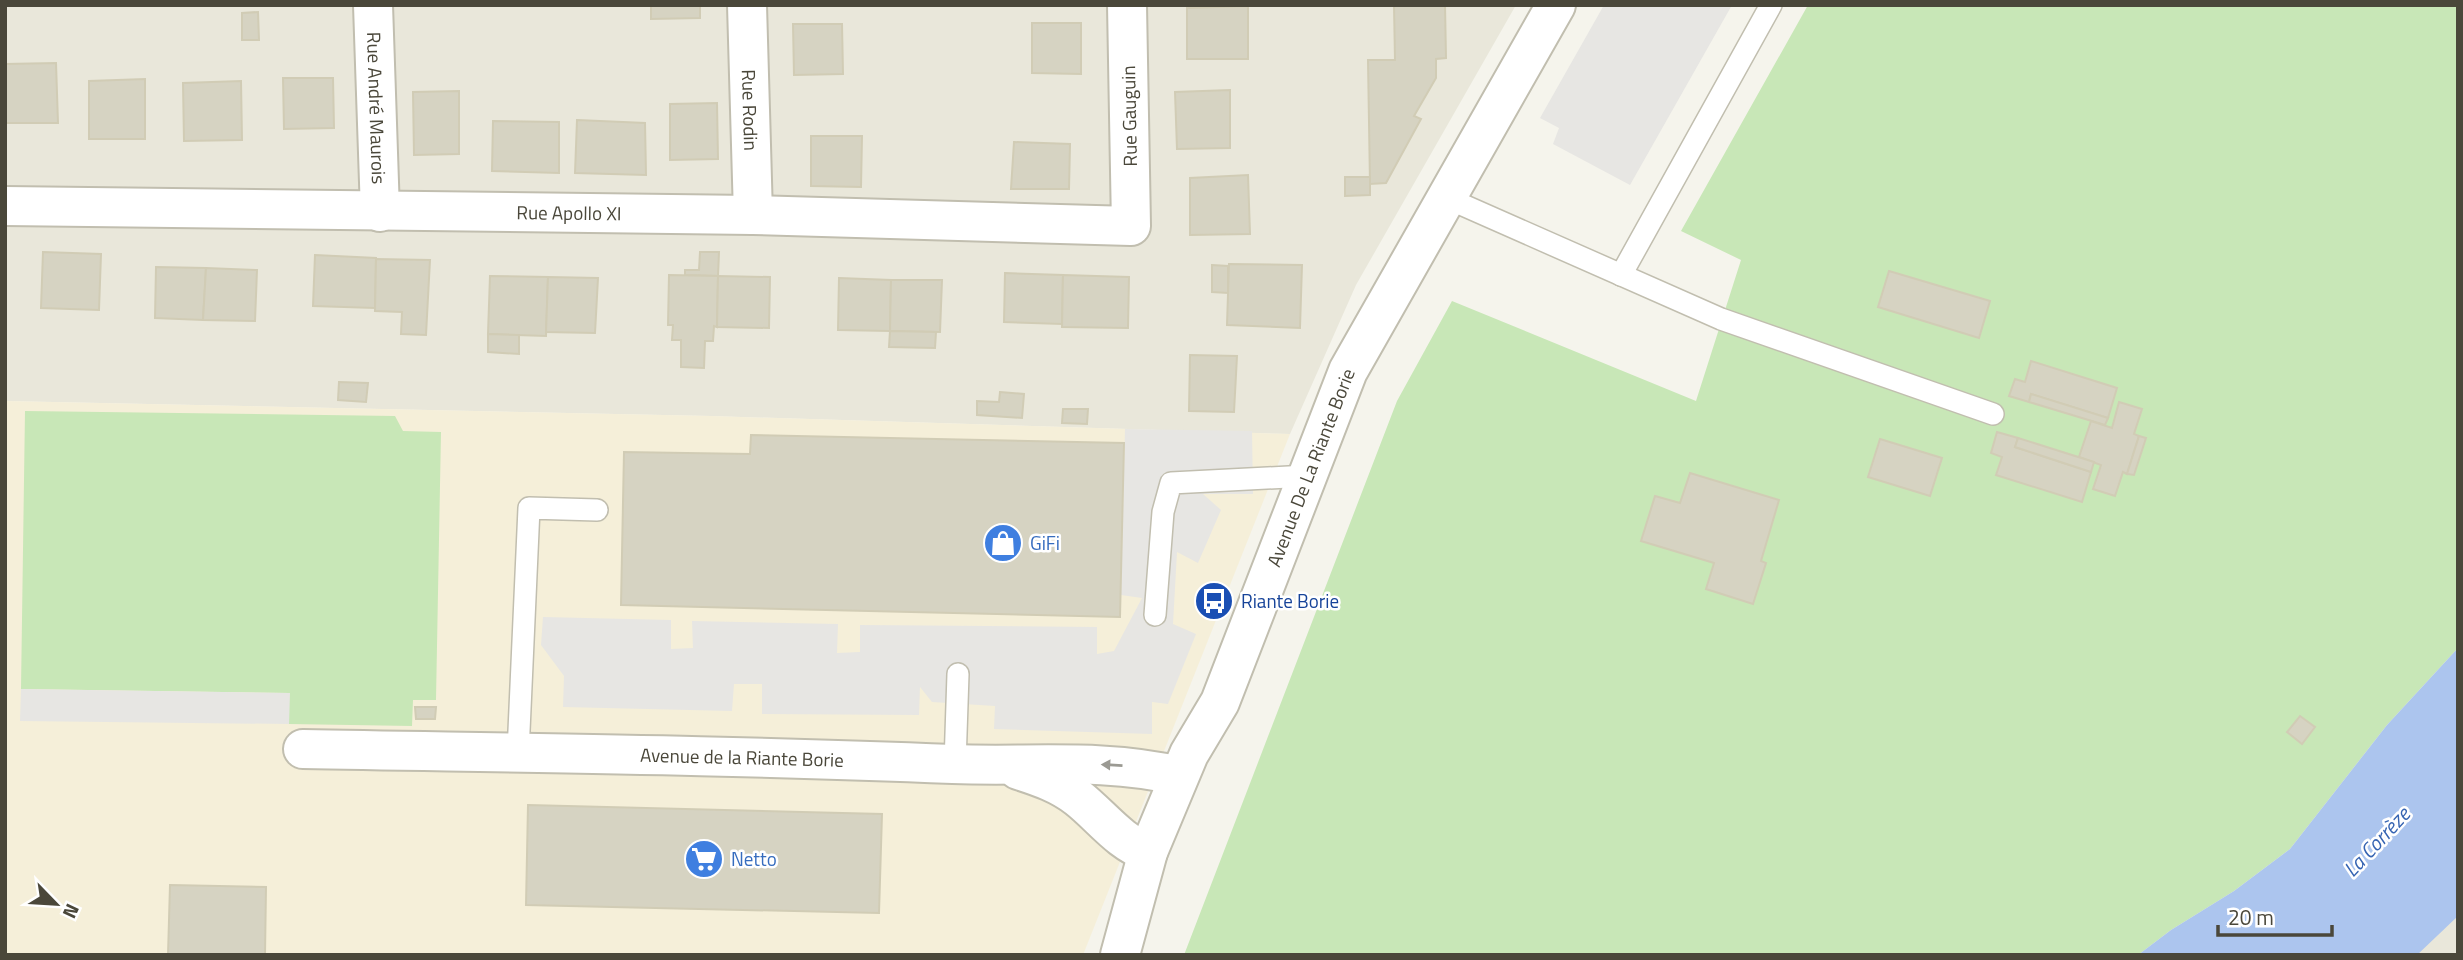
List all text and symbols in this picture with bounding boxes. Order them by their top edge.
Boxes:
street label: Rue André Maurois [360,31,394,185]
street label: Rue Gauguin [1113,65,1144,167]
street label: Rue Rodin [735,69,766,151]
street label: Rue Apollo XI [516,197,622,227]
street label: Avenue De La Riante Borie [1259,364,1362,571]
shop icon: GiFi [982,522,1024,564]
place label: GiFi [1030,528,1060,557]
bus stop icon: Riante Borie [1193,580,1235,622]
place label: Riante Borie [1241,586,1339,615]
street label: Avenue de la Riante Borie [640,740,844,774]
one-way arrow [1101,759,1123,770]
water label: La Corrèze [2335,798,2418,884]
supermarket icon: Netto [683,838,725,880]
place label: Netto [731,844,777,873]
north arrow [21,869,91,939]
scale bar [2218,894,2332,938]
text: N [56,899,88,923]
text: 20 m [2228,901,2274,933]

